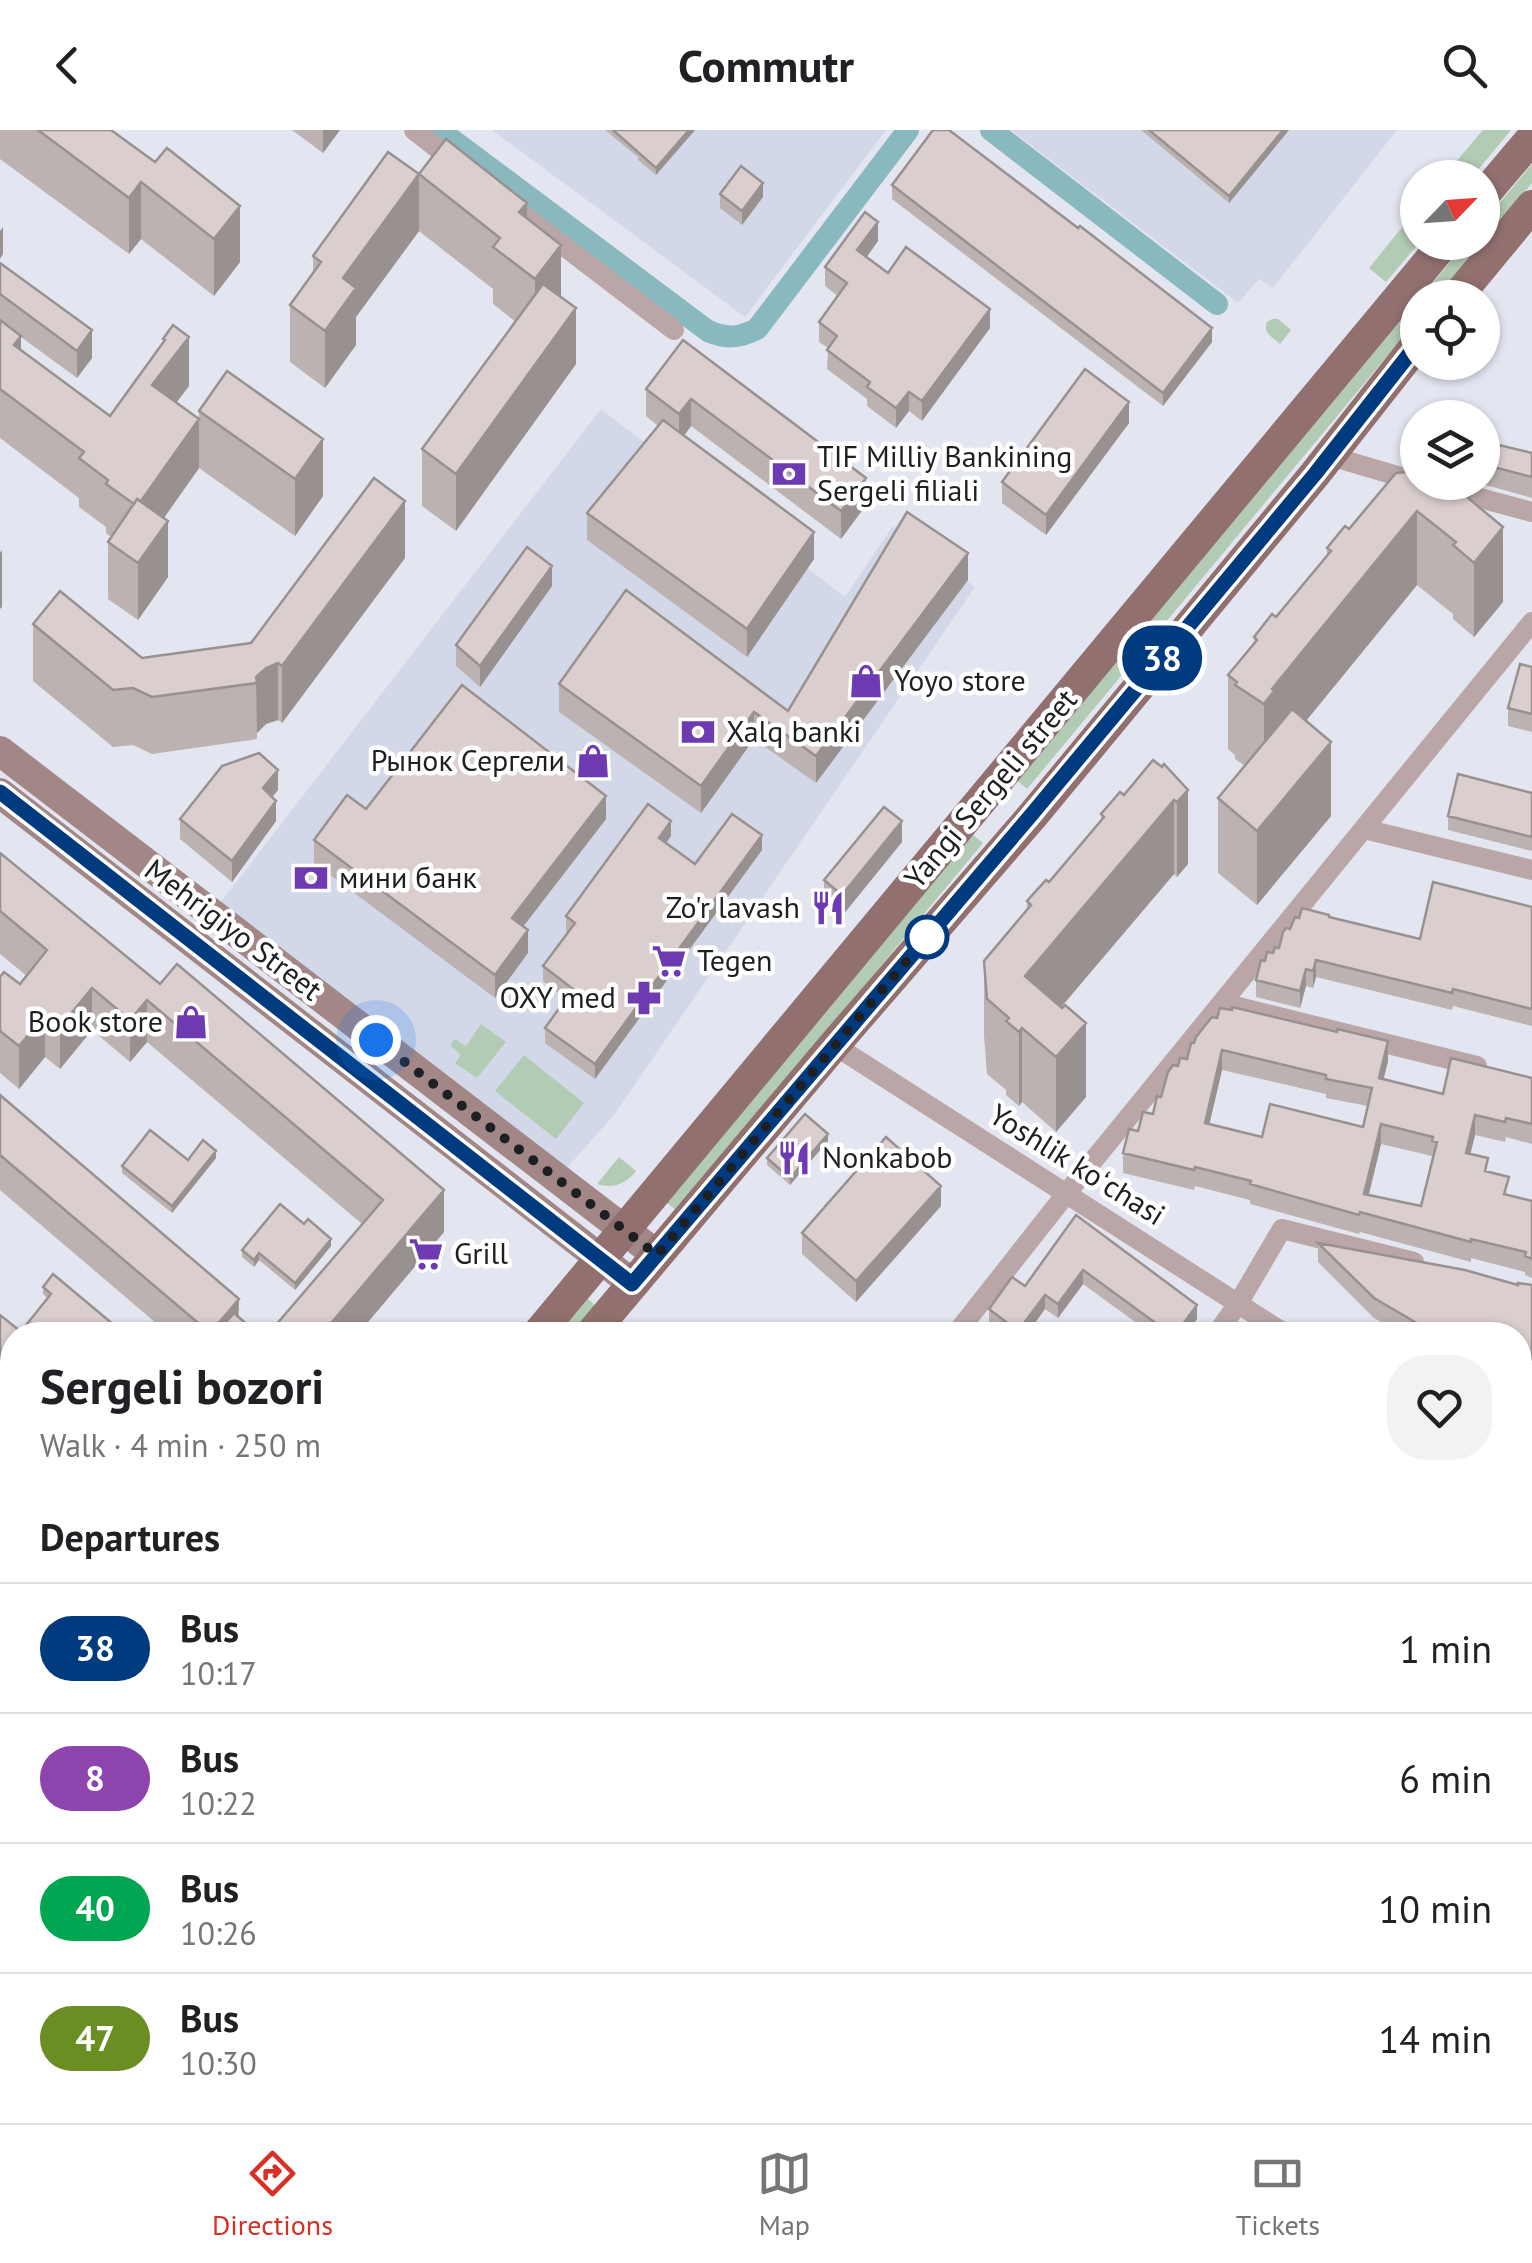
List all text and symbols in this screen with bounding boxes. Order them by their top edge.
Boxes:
text: Commutr [678,36,854,94]
icon: back [40,38,95,93]
icon: search [1437,38,1492,93]
north arrow [1400,160,1500,260]
map controls [1400,160,1500,500]
button: locate [1400,280,1500,380]
button: layers [1400,400,1500,500]
place label: TIF Milliy Bankining Sergeli filiali [817,436,1072,509]
bank icon: TIF Milliy Bankining Sergeli filiali [770,455,808,493]
line badge: 38 [1117,626,1207,690]
text: 38 [1142,635,1182,681]
place label: Yoyo store [894,660,1026,699]
shop icon: Yoyo store [847,662,885,700]
street label: Yangi Sergeli street [895,680,1085,896]
place label: Xalq banki [726,711,861,750]
bank icon: Xalq banki [679,713,717,751]
place label: Рынок Сергели [371,740,565,779]
shop icon: Рынок Сергели [574,742,612,780]
street label: Mehrigiyo Street [137,849,330,1008]
place label: мини банк [339,857,477,896]
bank icon: мини банк [292,859,330,897]
place label: Zo'r lavash [666,887,800,926]
restaurant icon: Zo'r lavash [809,889,847,927]
unlabelled marker [906,916,948,958]
place label: Tegen [697,940,772,979]
supermarket icon: Tegen [650,942,688,980]
place label: OXY med [499,977,616,1016]
pharmacy icon: OXY med [625,979,663,1017]
place label: Book store [28,1001,163,1040]
shop icon: Book store [172,1003,210,1041]
your location [351,1015,401,1065]
street label: Yoshlik koʻchasi [983,1094,1173,1233]
place label: Nonkabob [822,1137,952,1176]
restaurant icon: Nonkabob [775,1139,813,1177]
place label: Grill [454,1233,508,1272]
supermarket icon: Grill [407,1235,445,1273]
text: Sergeli bozori [40,1355,324,1417]
button: heart [1387,1355,1492,1460]
text: Walk · 4 min · 250 m [40,1424,321,1466]
text: Departures [40,1512,220,1561]
text: Bus [180,1603,239,1652]
text: 1 min [1399,1624,1492,1673]
text: 38 [75,1625,115,1671]
text: 10:17 [180,1652,257,1694]
text: Bus [180,1733,239,1782]
text: 6 min [1399,1754,1492,1803]
text: 8 [85,1755,105,1801]
text: 10:22 [180,1782,257,1824]
text: Bus [180,1863,239,1912]
text: 10 min [1379,1884,1492,1933]
text: 40 [75,1885,115,1931]
text: 10:26 [180,1912,257,1954]
text: Bus [180,1993,239,2042]
text: 14 min [1379,2014,1492,2063]
text: 47 [75,2015,115,2061]
text: 10:30 [180,2042,257,2084]
tab: Directions [212,2146,333,2243]
tab: Map [757,2146,812,2243]
tab: Tickets [1236,2146,1320,2243]

